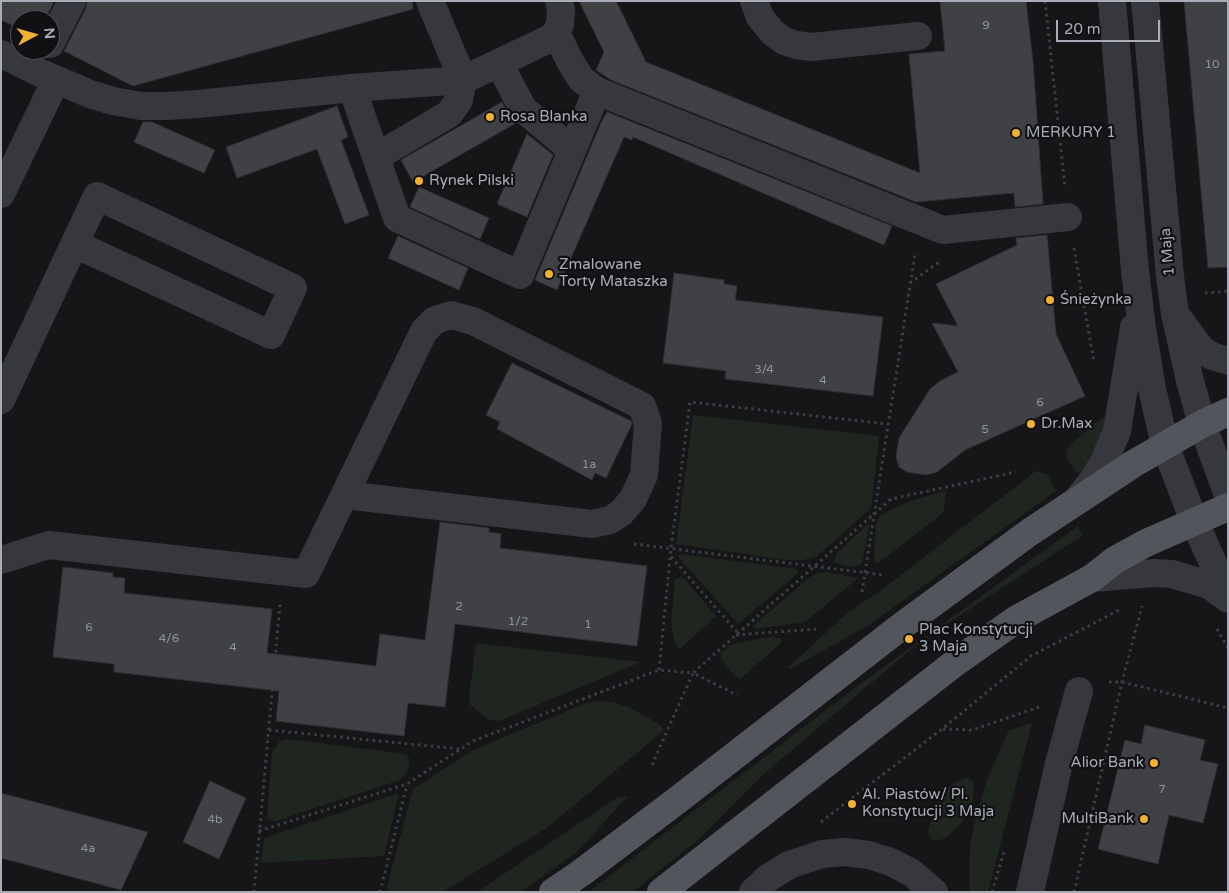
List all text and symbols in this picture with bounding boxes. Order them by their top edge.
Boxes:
north arrow [10,10,60,60]
scale bar [1059,10,1163,42]
house number: 9 [982,19,990,33]
text: 20 m [1064,20,1101,38]
text: N [40,27,58,40]
house number: 10 [1204,58,1220,72]
place label: Rosa Blanka [500,108,587,126]
marker: Rosa Blanka [484,111,496,123]
place label: MERKURY 1 [1026,124,1116,142]
marker: MERKURY 1 [1010,127,1022,139]
place label: Rynek Pilski [429,172,514,190]
marker: Rynek Pilski [413,175,425,187]
street label: 1 Maja [1157,227,1179,277]
place label: Zmalowane Torty Mataszka [559,256,668,291]
marker: Zmalowane Torty Mataszka [543,268,555,280]
place label: Śnieżynka [1060,291,1132,309]
marker: Śnieżynka [1044,294,1056,306]
house number: 3/4 [754,363,774,377]
house number: 4 [819,374,827,388]
house number: 6 [1036,396,1044,410]
place label: Dr.Max [1041,415,1092,433]
marker: Dr.Max [1025,418,1037,430]
house number: 5 [981,423,989,437]
house number: 1a [582,458,596,472]
house number: 2 [455,600,463,614]
house number: 1/2 [508,615,528,629]
house number: 1 [584,618,592,632]
house number: 6 [85,621,93,635]
place label: Plac Konstytucji 3 Maja [919,621,1033,656]
house number: 4/6 [159,632,179,646]
marker: Plac Konstytucji 3 Maja [903,633,915,645]
house number: 4 [229,641,237,655]
place label: Alior Bank [1071,754,1144,772]
marker: Alior Bank [1148,757,1160,769]
house number: 7 [1158,783,1166,797]
place label: Al. Piastów/ Pl. Konstytucji 3 Maja [862,786,994,821]
marker: Al. Piastów/ Pl. Konstytucji 3 Maja [846,798,858,810]
place label: MultiBank [1061,810,1134,828]
house number: 4b [207,813,223,827]
marker: MultiBank [1138,813,1150,825]
house number: 4a [81,842,95,856]

